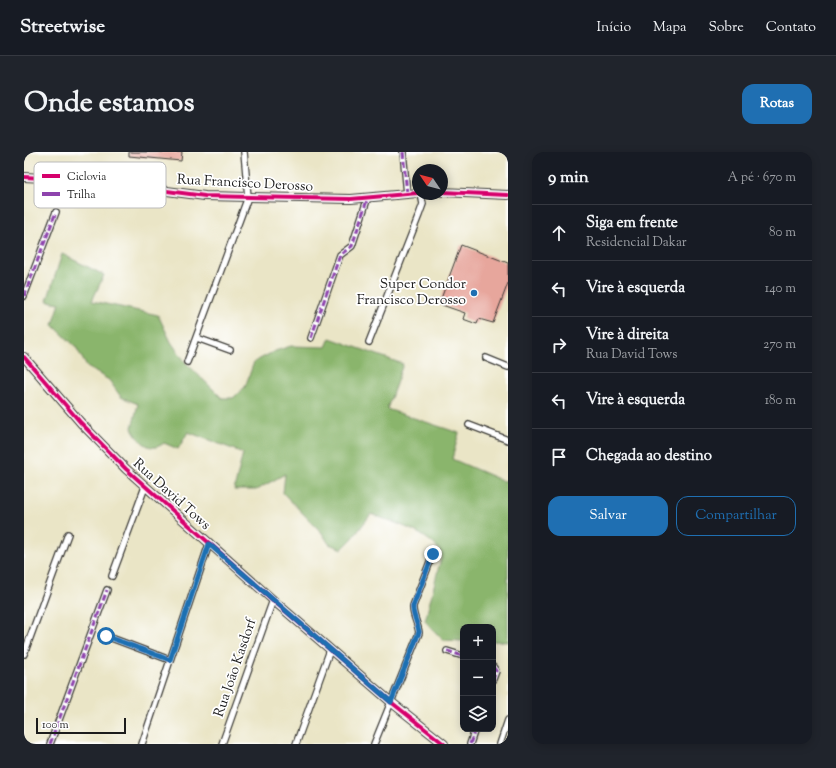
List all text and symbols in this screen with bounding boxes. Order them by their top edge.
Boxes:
text: Streetwise [20,14,105,41]
text: Início [596,18,631,38]
text: Mapa [653,18,686,38]
text: Sobre [708,18,744,38]
text: Contato [766,18,816,38]
text: Onde estamos [24,84,194,124]
button: Rotas [742,84,812,124]
legend [34,162,166,208]
north arrow [412,164,448,200]
text: 9 min [548,166,589,190]
text: Ciclovia [67,169,106,185]
text: A pé · 670 m [727,169,796,187]
street label: Rua Francisco Derosso [176,170,314,198]
text: Trilha [67,187,96,203]
text: Siga em frente [586,213,678,234]
icon: ahead [548,222,570,244]
text: 80 m [769,224,796,242]
text: Residencial Dakar [586,234,687,252]
place label: Super Condor Francisco Derosso [357,275,467,311]
icon: left [548,278,570,300]
text: Vire à esquerda [586,278,685,299]
text: 140 m [765,280,796,298]
marker: Super Condor Francisco Derosso [469,288,479,298]
text: Vire à direita [586,325,669,346]
icon: right [548,334,570,356]
text: 270 m [763,336,796,354]
text: Rua David Tows [586,346,677,364]
icon: left [548,390,570,412]
text: Vire à esquerda [586,390,685,411]
text: 180 m [765,392,796,410]
icon: arrive [548,446,570,468]
text: Chegada ao destino [586,446,712,467]
street label: Rua David Tows [128,455,214,535]
button: Salvar [548,496,668,536]
button: Compartilhar [676,496,796,536]
route end [424,545,442,563]
street label: Rua João Kasdorf [210,615,263,720]
map controls [460,624,496,732]
button: + [460,624,496,660]
route start [97,627,115,645]
button: − [460,660,496,696]
button: layers [460,696,496,732]
scale bar [36,716,126,735]
text: 100 m [42,717,69,733]

